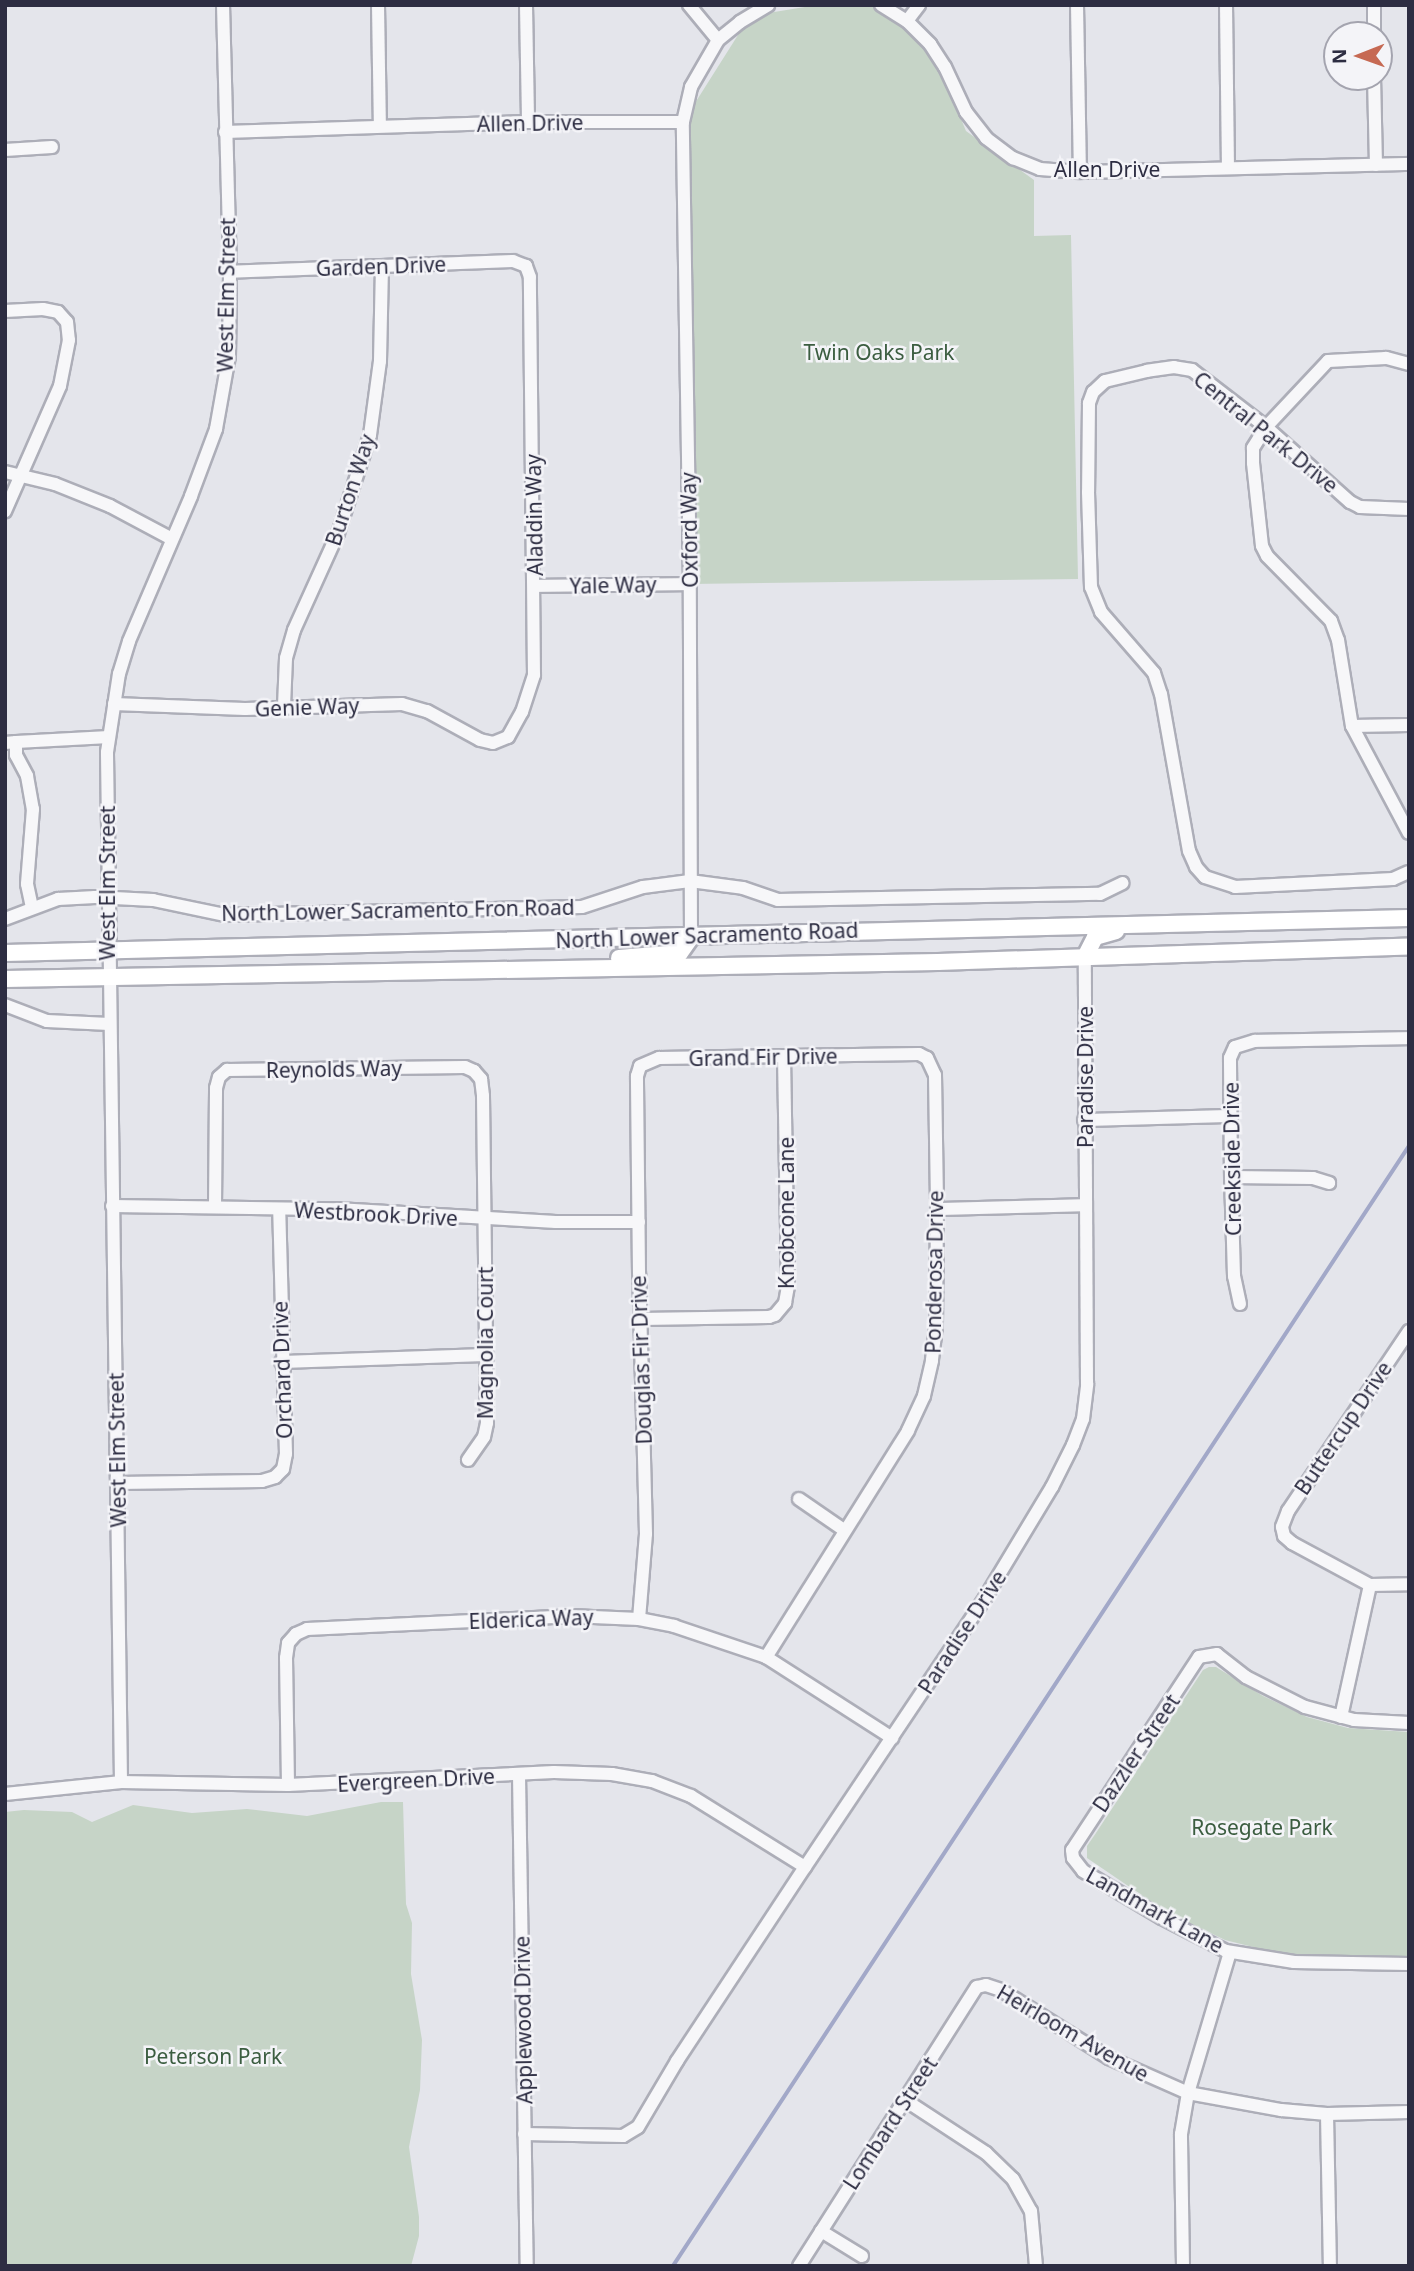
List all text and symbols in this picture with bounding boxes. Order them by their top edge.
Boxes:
north arrow [1323,21,1393,91]
text: N [1326,48,1352,64]
street label: Allen Drive [477,109,583,137]
street label: Allen Drive [1054,156,1160,182]
street label: West Elm Street [212,217,240,373]
street label: Garden Drive [315,251,447,281]
park label: Twin Oaks Park [804,339,954,365]
street label: Central Park Drive [1189,366,1343,498]
street label: Burton Way [320,431,380,549]
street label: Aladdin Way [520,454,548,576]
street label: Oxford Way [675,472,703,588]
street label: Yale Way [569,572,657,598]
street label: Genie Way [254,693,360,721]
street label: West Elm Street [94,806,120,960]
street label: North Lower Sacramento Fron Road [221,894,575,926]
street label: North Lower Sacramento Road [555,917,859,953]
street label: Paradise Drive [1072,1006,1098,1148]
street label: Grand Fir Drive [688,1043,838,1071]
street label: Reynolds Way [266,1055,402,1083]
street label: Creekside Drive [1218,1082,1246,1236]
street label: Knobcone Lane [773,1137,799,1289]
street label: Ponderosa Drive [920,1190,948,1354]
street label: Westbrook Drive [294,1197,458,1231]
street label: Magnolia Court [472,1267,498,1419]
street label: Douglas Fir Drive [625,1275,657,1445]
street label: Orchard Drive [267,1301,297,1439]
street label: Buttercup Drive [1289,1357,1397,1499]
street label: West Elm Street [103,1372,131,1528]
street label: Paradise Drive [913,1566,1011,1698]
street label: Elderica Way [468,1604,594,1634]
street label: Dazzler Street [1087,1689,1185,1817]
street label: Evergreen Drive [337,1763,495,1797]
park label: Rosegate Park [1191,1814,1333,1840]
street label: Landmark Lane [1082,1862,1228,1958]
street label: Applewood Drive [509,1936,537,2104]
street label: Heirloom Avenue [993,1979,1153,2087]
park label: Peterson Park [144,2043,282,2069]
street label: Lombard Street [838,2052,942,2194]

